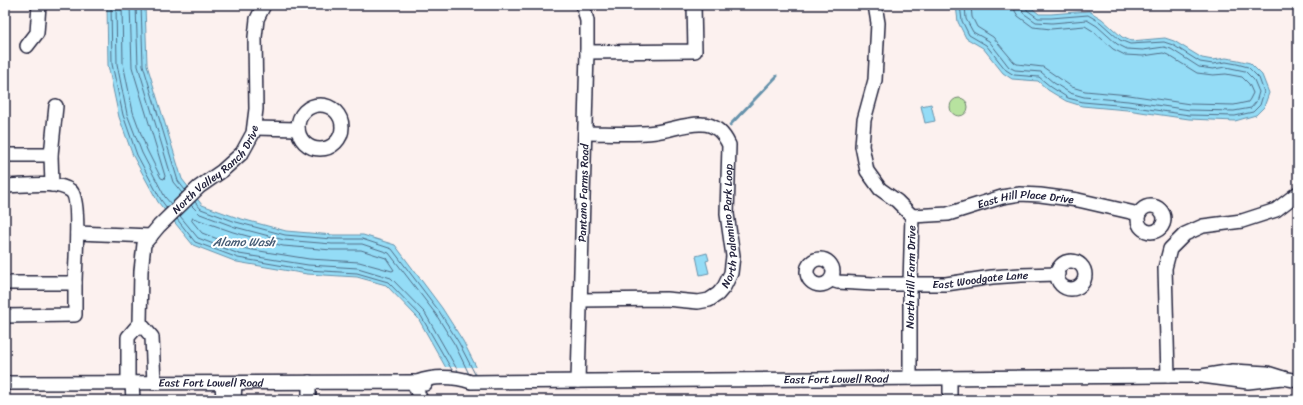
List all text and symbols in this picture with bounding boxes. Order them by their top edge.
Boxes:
street label: North Valley Ranch Drive [167,124,263,218]
street label: Pantano Farms Road [572,142,594,242]
street label: North Palomino Park Loop [716,163,743,291]
street label: East Hill Place Drive [975,185,1076,214]
street label: North Hill Farm Drive [901,225,921,329]
water label: Alamo Wash [212,231,277,253]
street label: East Woodgate Lane [932,265,1029,294]
street label: East Fort Lowell Road [784,369,890,389]
street label: East Fort Lowell Road [159,373,265,392]

